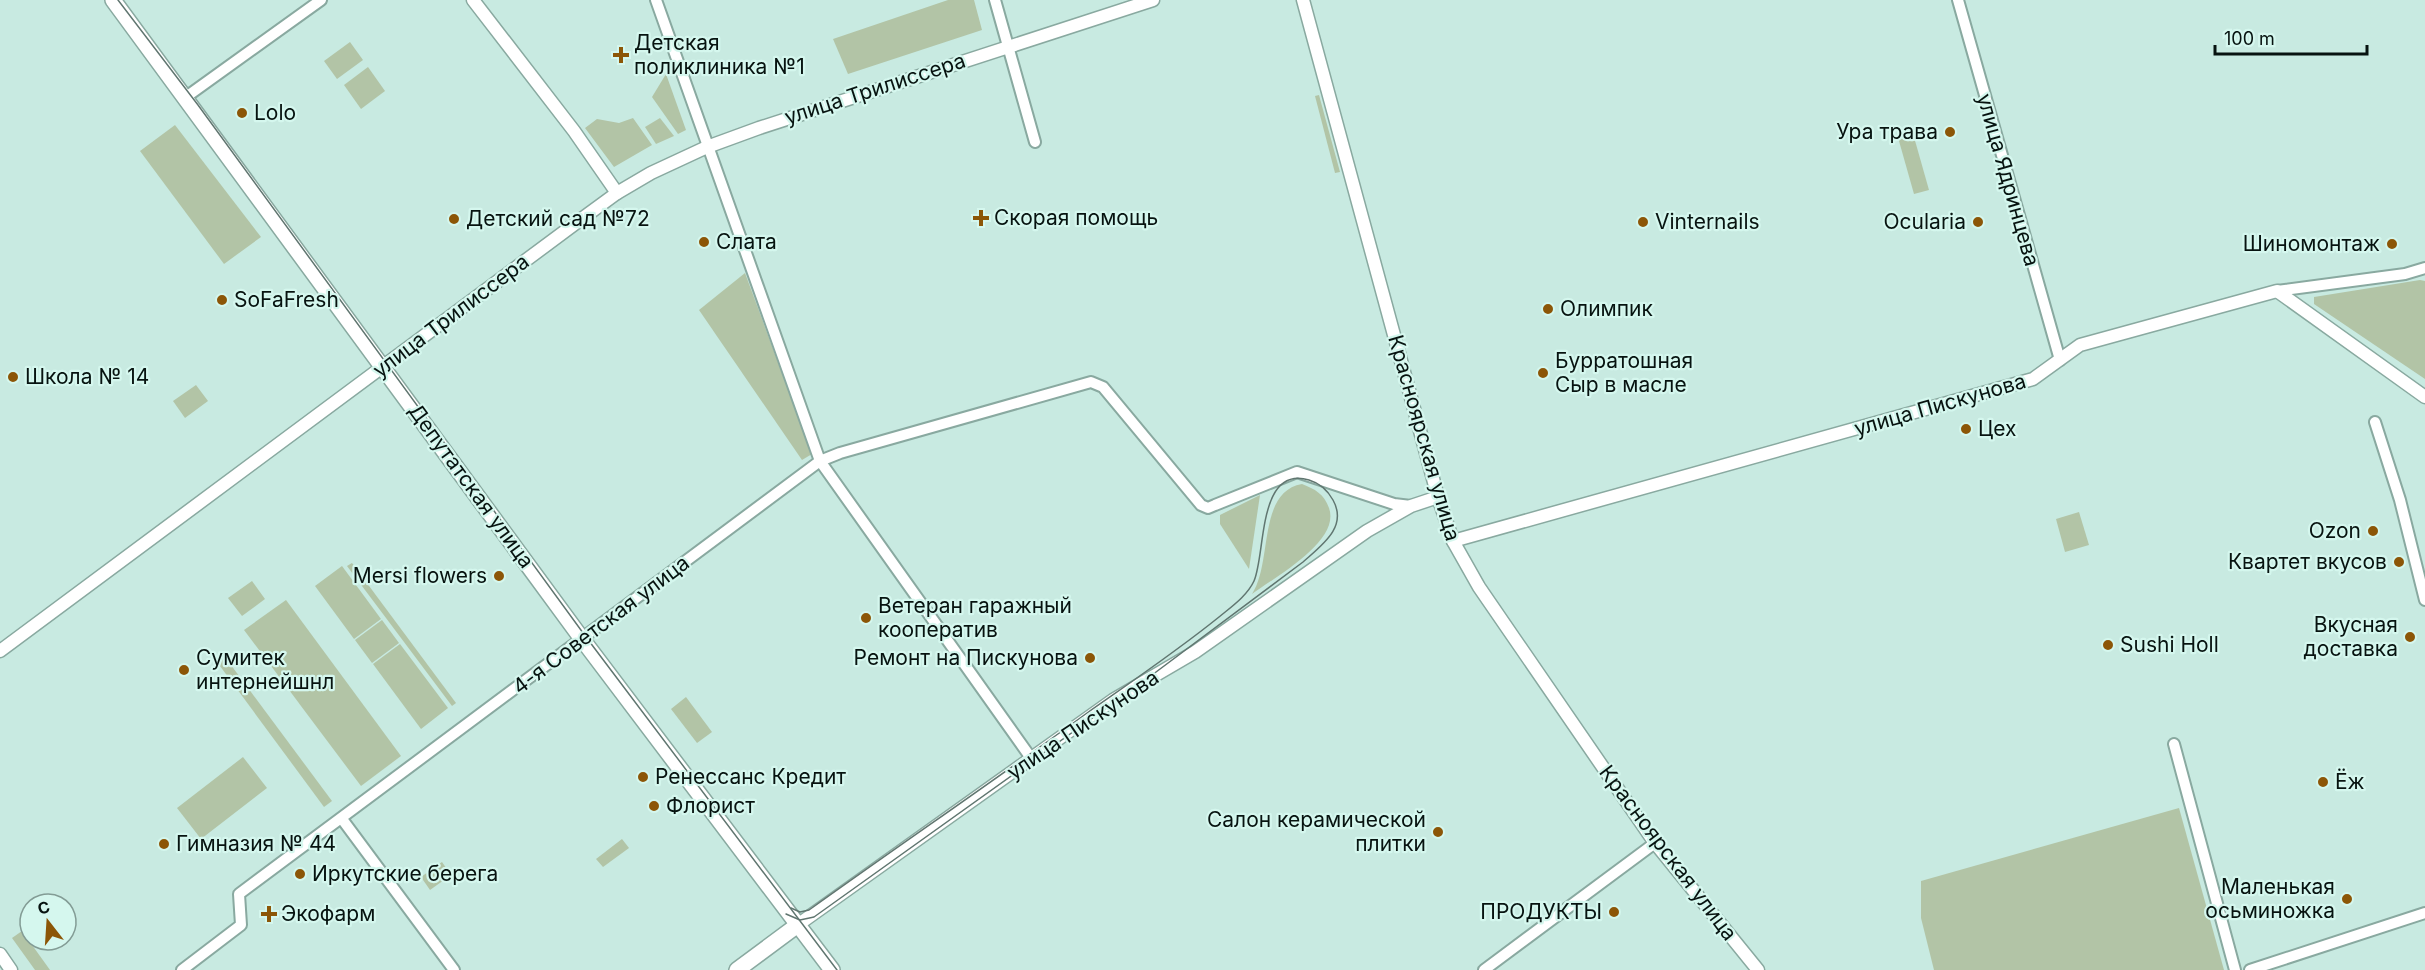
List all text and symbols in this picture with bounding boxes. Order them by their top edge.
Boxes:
scale bar [2215,18,2366,56]
text: 100 m [2224,28,2275,49]
place label: Детская поликлиника №1 [634,30,805,79]
marker: Детская поликлиника №1 [612,46,630,64]
street label: улица Трилиссера [781,47,969,130]
street label: улица Ядринцева [1972,91,2045,269]
place label: Lolo [254,100,296,125]
marker: Lolo [235,106,249,120]
place label: Ура трава [1836,119,1938,144]
marker: Ура трава [1943,125,1957,139]
place label: Скорая помощь [994,205,1158,230]
place label: Детский сад №72 [466,206,650,231]
marker: Скорая помощь [972,209,990,227]
place label: Vinternails [1655,209,1760,234]
place label: Ocularia [1884,209,1966,234]
marker: Детский сад №72 [447,212,461,226]
marker: Vinternails [1636,215,1650,229]
marker: Ocularia [1971,215,1985,229]
place label: Слата [716,229,777,254]
place label: Шиномонтаж [2243,231,2380,256]
marker: Слата [697,235,711,249]
marker: Шиномонтаж [2385,237,2399,251]
street label: улица Трилиссера [368,249,534,382]
place label: SoFaFresh [234,287,339,312]
marker: SoFaFresh [215,293,229,307]
place label: Олимпик [1560,296,1653,321]
marker: Олимпик [1541,302,1555,316]
street label: Красноярская улица [1383,332,1466,544]
place label: Бурратошная Сыр в масле [1555,348,1693,397]
place label: Школа № 14 [25,364,149,389]
marker: Бурратошная Сыр в масле [1536,366,1550,380]
street label: улица Пискунова [1851,368,2029,441]
marker: Школа № 14 [6,370,20,384]
street label: Депутатская улица [403,399,539,573]
place label: Цех [1978,416,2016,441]
marker: Цех [1959,422,1973,436]
place label: Ozon [2309,518,2361,543]
marker: Ozon [2366,524,2380,538]
place label: Квартет вкусов [2228,549,2387,574]
street label: 4-я Советская улица [507,550,694,699]
marker: Квартет вкусов [2392,555,2406,569]
place label: Mersi flowers [353,563,487,588]
marker: Mersi flowers [492,569,506,583]
place label: Ветеран гаражный кооператив [878,593,1072,642]
marker: Ветеран гаражный кооператив [859,611,873,625]
place label: Вкусная доставка [2304,612,2398,661]
marker: Вкусная доставка [2403,630,2417,644]
place label: Sushi Holl [2120,632,2219,657]
marker: Sushi Holl [2101,638,2115,652]
place label: Сумитек интернейшнл [196,645,334,694]
place label: Ремонт на Пискунова [854,645,1078,670]
marker: Ремонт на Пискунова [1083,651,1097,665]
marker: Сумитек интернейшнл [177,663,191,677]
street label: улица Пискунова [1002,665,1163,785]
street label: Красноярская улица [1594,760,1742,945]
place label: Ренессанс Кредит [655,764,846,789]
place label: Ёж [2335,768,2365,794]
marker: Ренессанс Кредит [636,770,650,784]
marker: Ёж [2316,775,2330,789]
place label: Флорист [666,793,755,818]
marker: Флорист [647,799,661,813]
place label: Салон керамической плитки [1207,807,1426,856]
marker: Салон керамической плитки [1431,825,1445,839]
place label: Гимназия № 44 [176,831,336,856]
marker: Гимназия № 44 [157,837,171,851]
place label: Иркутские берега [312,861,498,886]
marker: Иркутские берега [293,867,307,881]
place label: Маленькая осьминожка [2205,874,2335,923]
north arrow [18,892,78,952]
marker: Маленькая осьминожка [2340,892,2354,906]
text: С [35,896,52,919]
place label: ПРОДУКТЫ [1480,899,1602,924]
place label: Экофарм [281,901,375,926]
marker: ПРОДУКТЫ [1607,905,1621,919]
marker: Экофарм [262,907,276,921]

